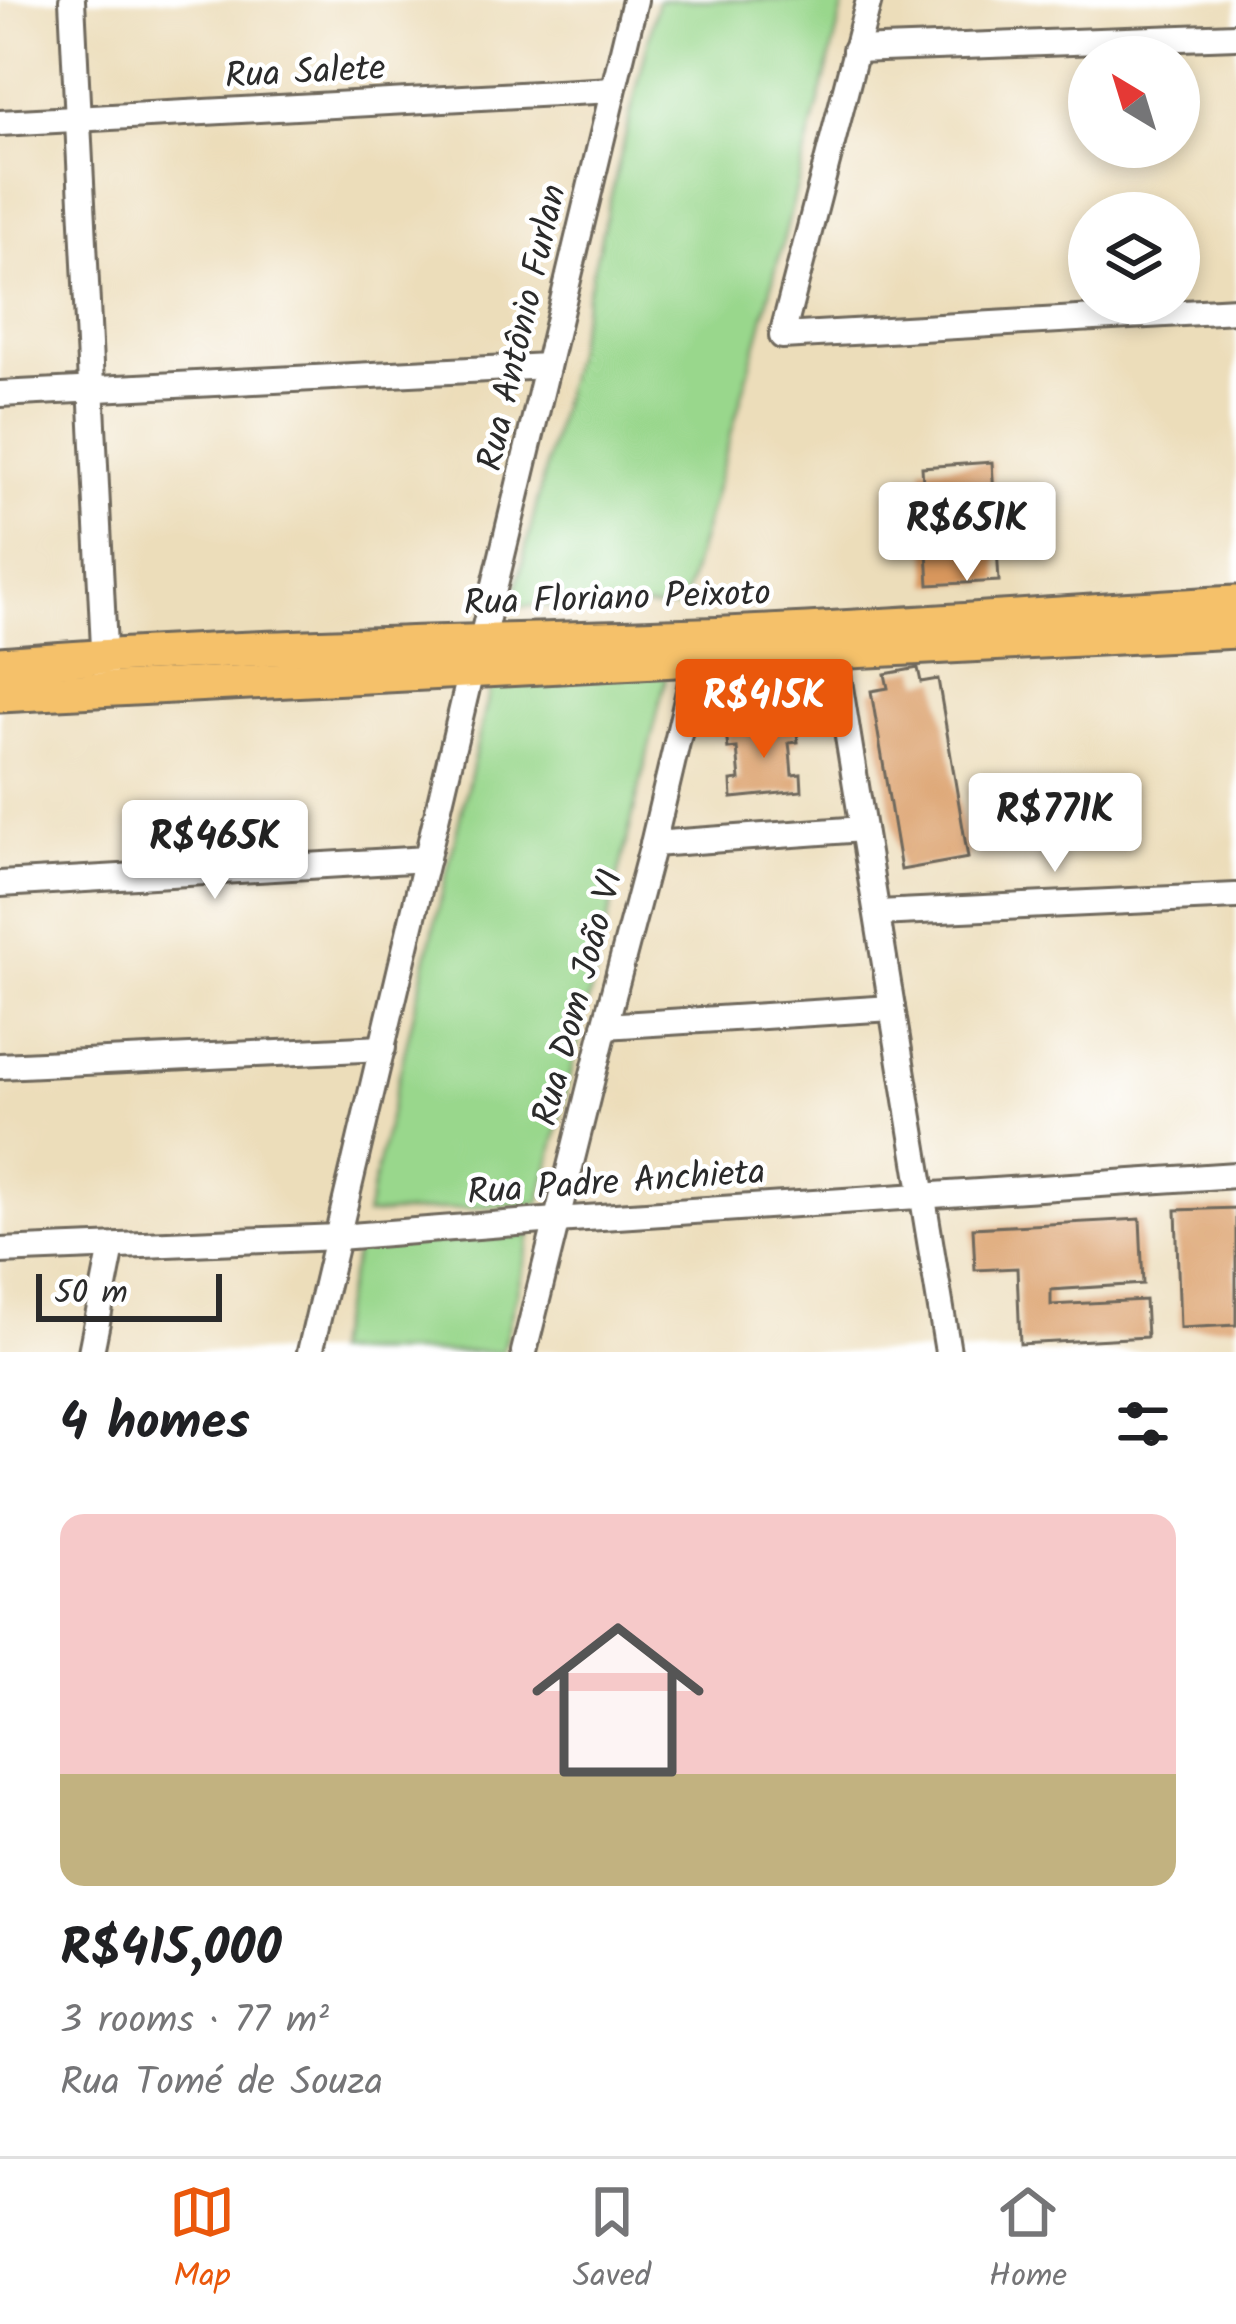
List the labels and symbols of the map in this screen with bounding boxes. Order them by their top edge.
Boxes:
north arrow [1068,36,1200,168]
street label: Rua Salete [223,41,387,106]
street label: Rua Antônio Furlan [463,179,584,477]
pin: R$651K [869,482,1065,584]
street label: Rua Floriano Peixoto [463,566,772,633]
pin: R$415K [666,659,862,761]
pin: R$771K [957,773,1153,875]
pin: R$465K [117,800,313,902]
street label: Rua Dom João VI [518,863,641,1133]
street label: Rua Padre Anchieta [465,1145,767,1222]
scale bar [36,1268,222,1321]

